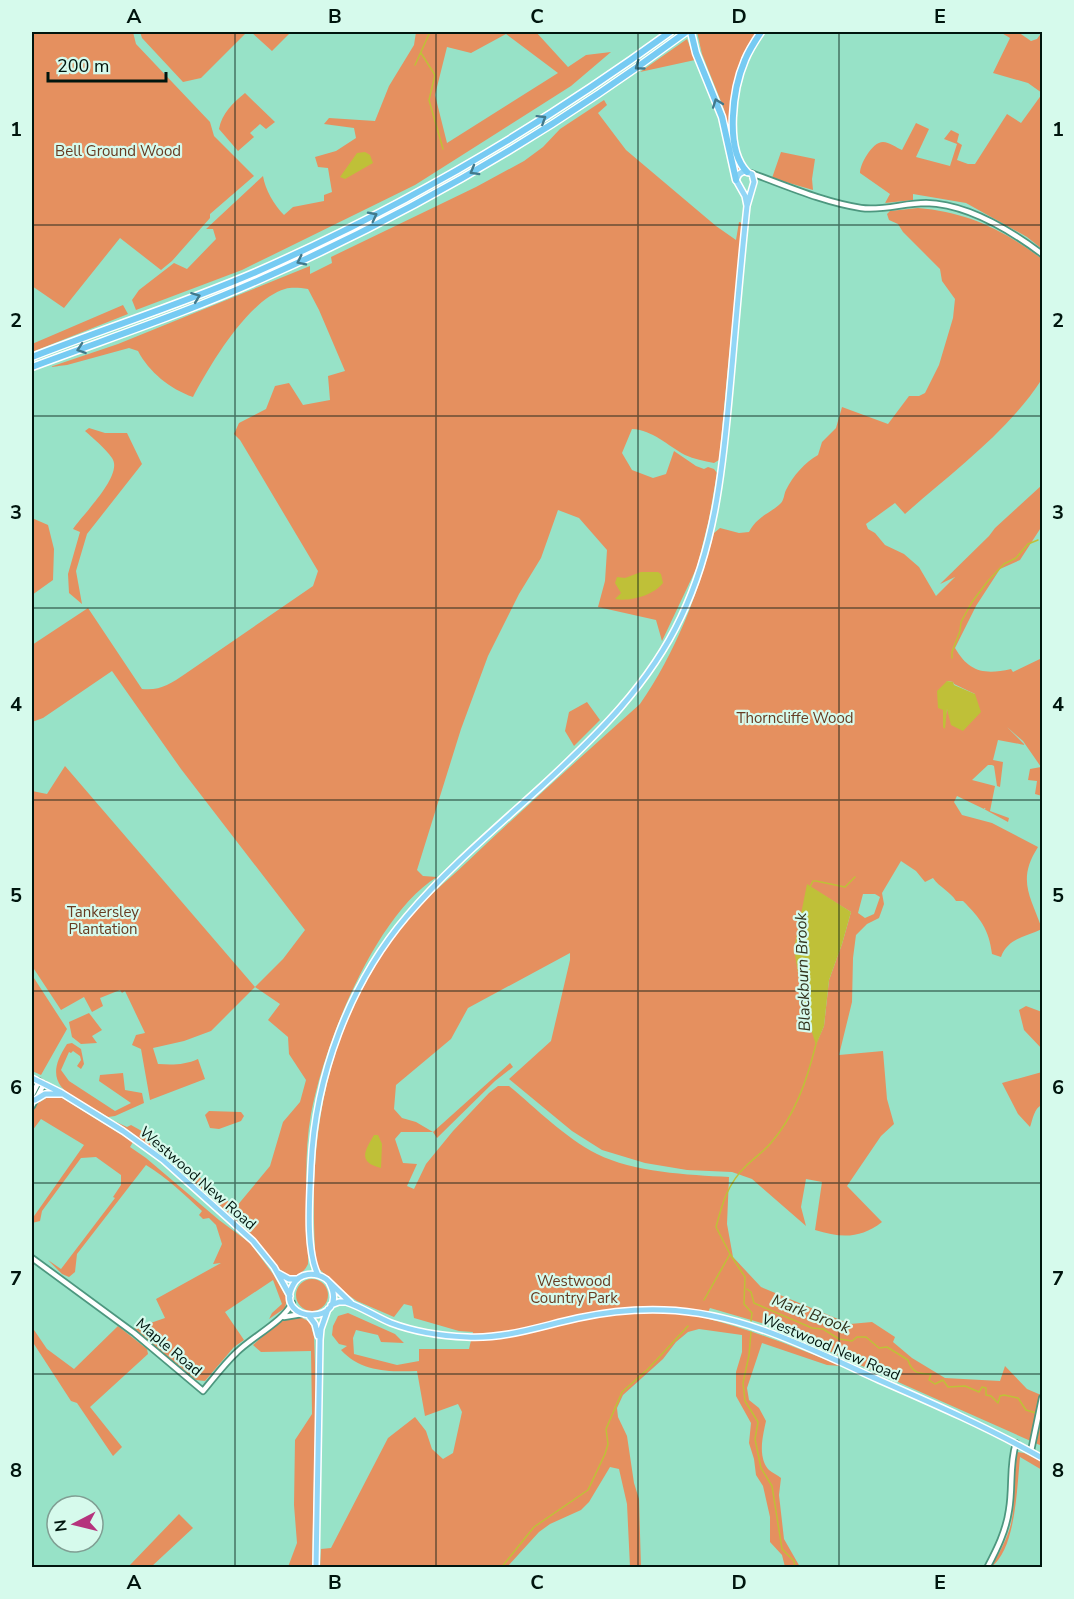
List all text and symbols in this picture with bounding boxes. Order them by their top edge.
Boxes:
text: A [127,3,142,30]
text: B [328,3,342,30]
text: C [530,3,544,30]
text: D [731,3,747,30]
text: E [934,3,946,30]
scale bar [48,45,166,83]
text: 200 m [57,54,109,78]
one-way arrow [634,59,645,70]
one-way arrow [712,98,725,109]
one-way arrow [536,115,546,127]
text: 1 [10,116,22,143]
text: 1 [1052,116,1064,143]
park label: Bell Ground Wood [55,141,181,161]
one-way arrow [470,164,480,175]
one-way arrow [367,212,377,223]
one-way arrow [297,254,308,265]
one-way arrow [190,291,200,304]
text: 2 [10,307,22,334]
text: 2 [1052,307,1064,334]
one-way arrow [76,341,87,354]
text: 3 [10,499,22,526]
text: 3 [1052,499,1064,526]
text: 4 [10,691,22,718]
text: 4 [1052,691,1064,718]
park label: Thorncliffe Wood [736,708,854,728]
text: 5 [10,882,22,909]
text: 5 [1052,882,1064,909]
park label: Tankersley Plantation [67,902,139,939]
water label: Blackburn Brook [790,911,816,1032]
text: 6 [10,1074,22,1101]
text: 6 [1052,1074,1064,1101]
street label: Westwood New Road [135,1122,261,1234]
text: 7 [10,1265,22,1292]
text: 7 [1052,1265,1064,1292]
park label: Westwood Country Park [530,1271,618,1308]
water label: Mark Brook [769,1289,854,1339]
street label: Westwood New Road [759,1309,903,1385]
street label: Maple Road [132,1313,206,1381]
text: 8 [10,1457,22,1484]
text: 8 [1052,1457,1064,1484]
north arrow [45,1494,105,1554]
text: N [49,1518,73,1533]
text: A [127,1569,142,1596]
text: B [328,1569,342,1596]
text: C [530,1569,544,1596]
text: D [731,1569,747,1596]
text: E [934,1569,946,1596]

